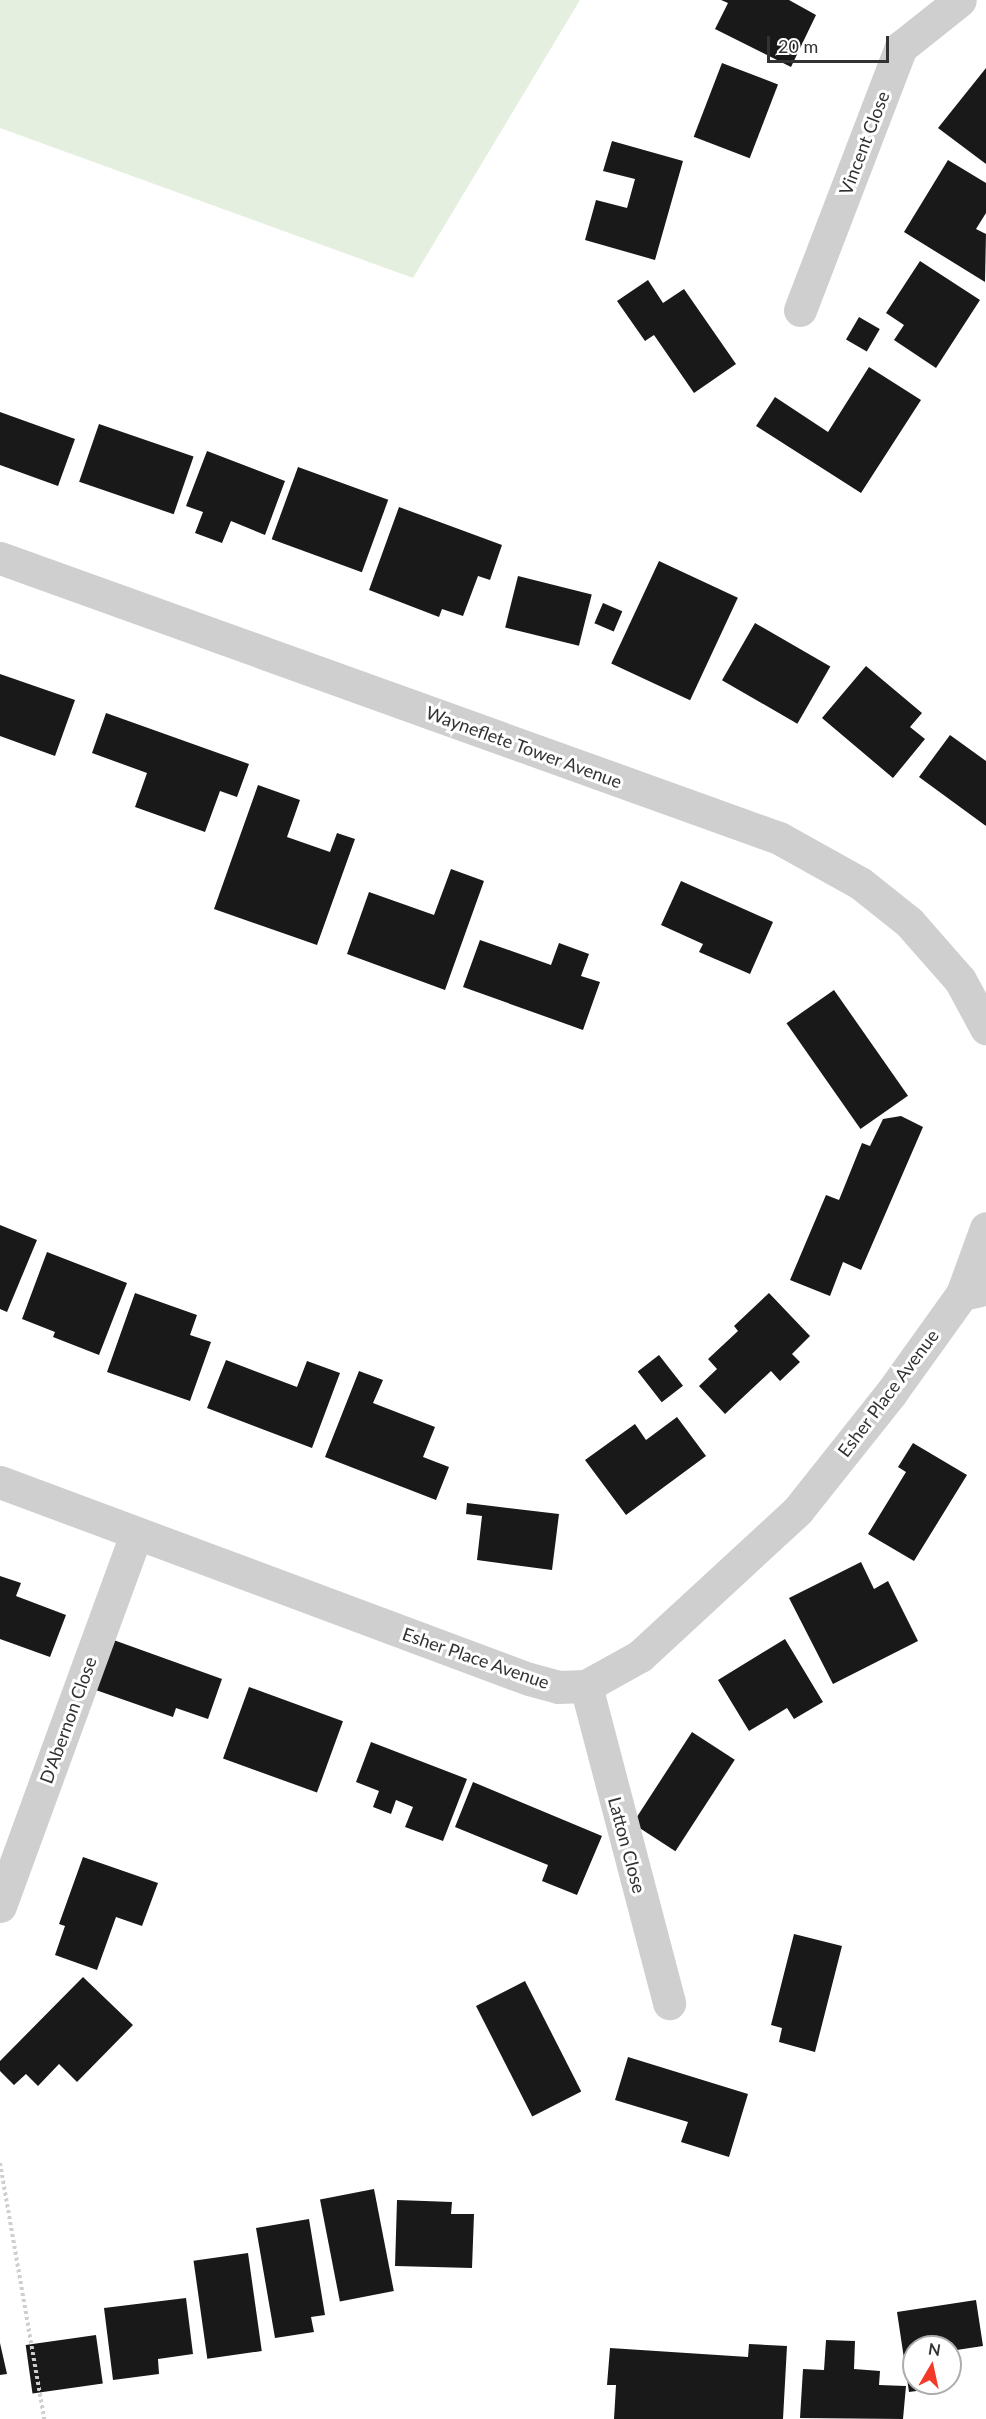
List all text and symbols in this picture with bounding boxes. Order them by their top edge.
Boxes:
scale bar [770,24,892,62]
text: 20 m [778,35,818,57]
street label: Vincent Close [834,88,894,198]
street label: Wayneflete Tower Avenue [422,701,626,793]
street label: Esher Place Avenue [833,1325,943,1461]
street label: Esher Place Avenue [399,1623,553,1693]
street label: D'Abernon Close [35,1654,101,1786]
street label: Latton Close [604,1794,650,1896]
north arrow [902,2335,962,2395]
text: N [927,2338,942,2359]

